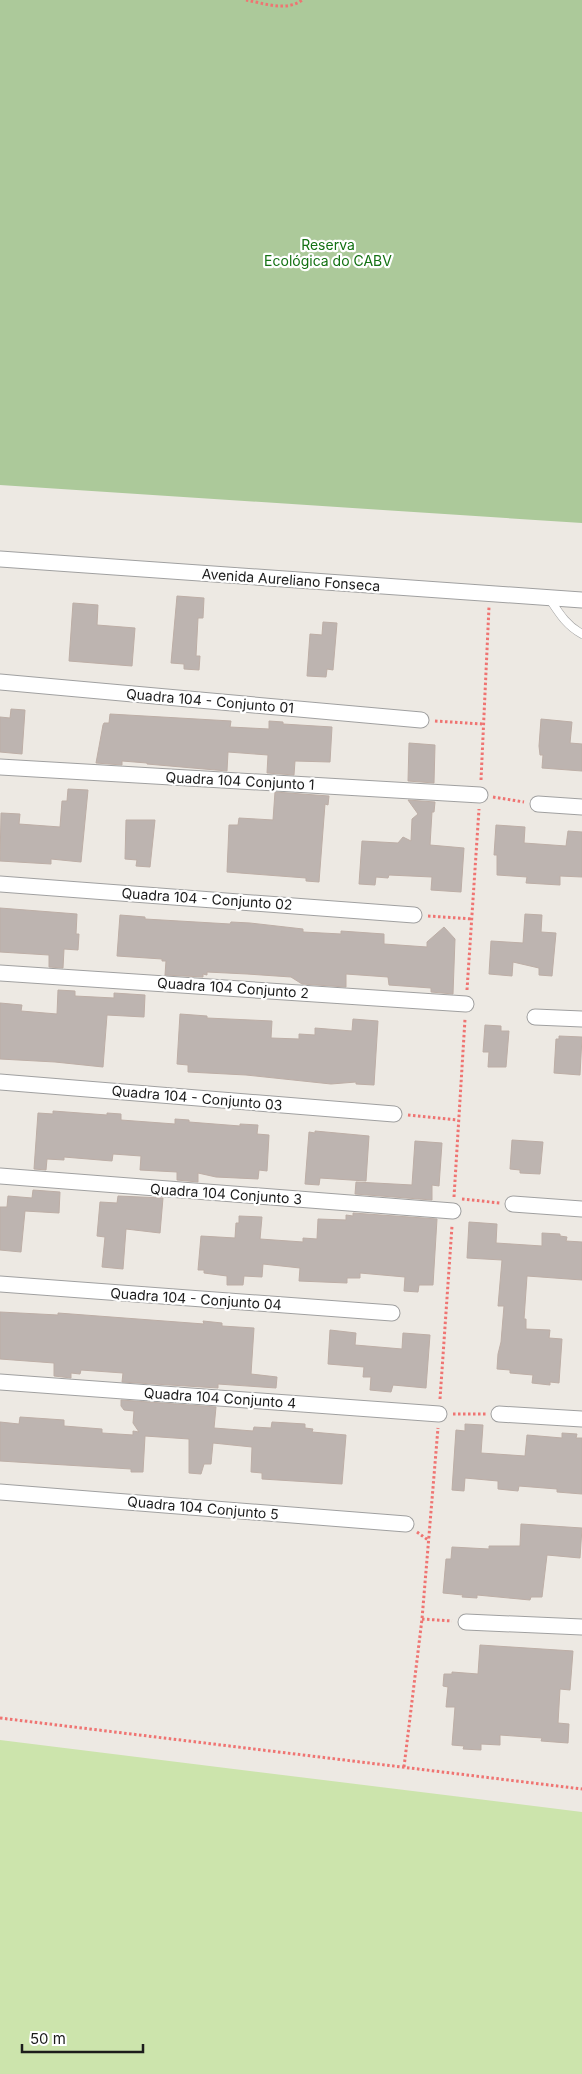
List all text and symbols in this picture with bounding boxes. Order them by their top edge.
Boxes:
park label: Reserva Ecológica do CABV [264,236,392,269]
street label: Avenida Aureliano Fonseca [201,565,381,594]
street label: Quadra 104 - Conjunto 01 [125,685,295,716]
street label: Quadra 104 Conjunto 1 [165,768,315,793]
street label: Quadra 104 - Conjunto 02 [121,884,293,913]
street label: Quadra 104 Conjunto 2 [157,974,310,1001]
street label: Quadra 104 - Conjunto 03 [111,1082,283,1113]
street label: Quadra 104 Conjunto 3 [150,1180,303,1207]
street label: Quadra 104 - Conjunto 04 [110,1284,282,1313]
street label: Quadra 104 Conjunto 4 [143,1384,297,1411]
street label: Quadra 104 Conjunto 5 [127,1492,280,1523]
scale bar [22,2022,144,2054]
text: 50 m [30,2029,66,2048]

